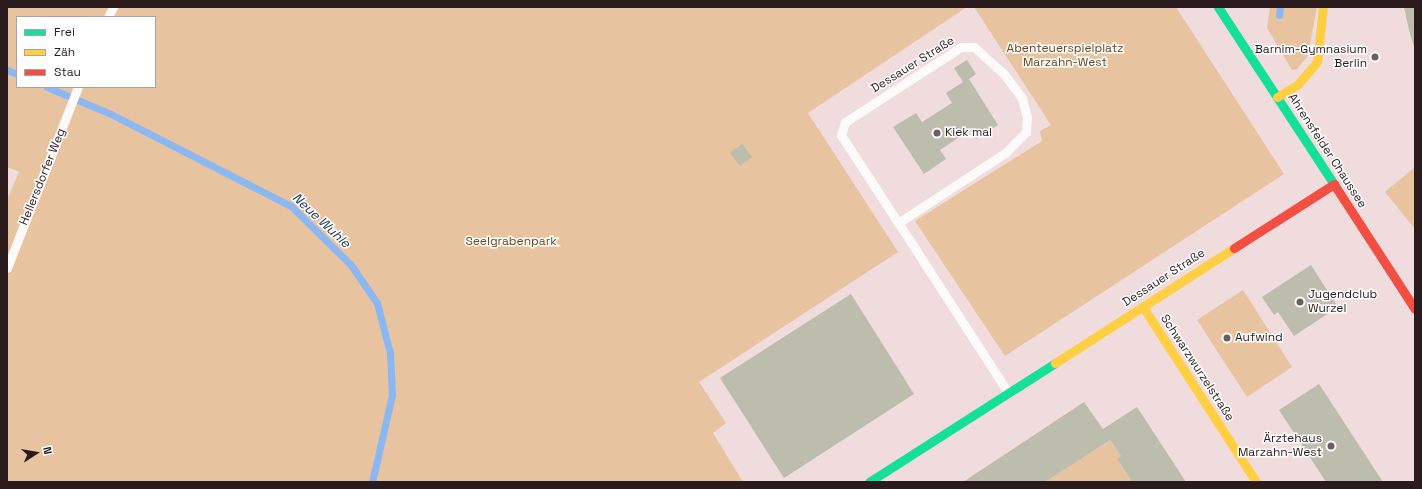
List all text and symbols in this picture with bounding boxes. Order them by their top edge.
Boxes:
legend [16,16,156,88]
text: Frei [54,24,75,40]
street label: Dessauer Straße [869,34,957,96]
park label: Abenteuerspielplatz Marzahn-West [1007,42,1123,70]
place label: Barnim-Gymnasium Berlin [1255,43,1367,71]
text: Zäh [54,44,75,60]
marker: Barnim-Gymnasium Berlin [1370,52,1380,62]
text: Stau [54,64,81,80]
street label: Ahrensfelder Chaussee [1285,91,1369,211]
street label: Hellersdorfer Weg [17,126,69,228]
place label: Kiek mal [945,126,992,140]
marker: Kiek mal [932,128,942,138]
water label: Neue Wuhle [289,190,353,252]
park label: Seelgrabenpark [465,235,557,249]
street label: Dessauer Straße [1120,246,1208,310]
place label: Jugendclub Wurzel [1308,288,1377,316]
marker: Jugendclub Wurzel [1295,297,1305,307]
street label: Schwarzwurzelstraße [1157,312,1237,424]
place label: Aufwind [1235,331,1283,345]
marker: Aufwind [1222,333,1232,343]
place label: Ärztehaus Marzahn-West [1238,432,1322,460]
north arrow [16,433,56,473]
marker: Ärztehaus Marzahn-West [1325,440,1337,452]
text: N [40,445,55,456]

